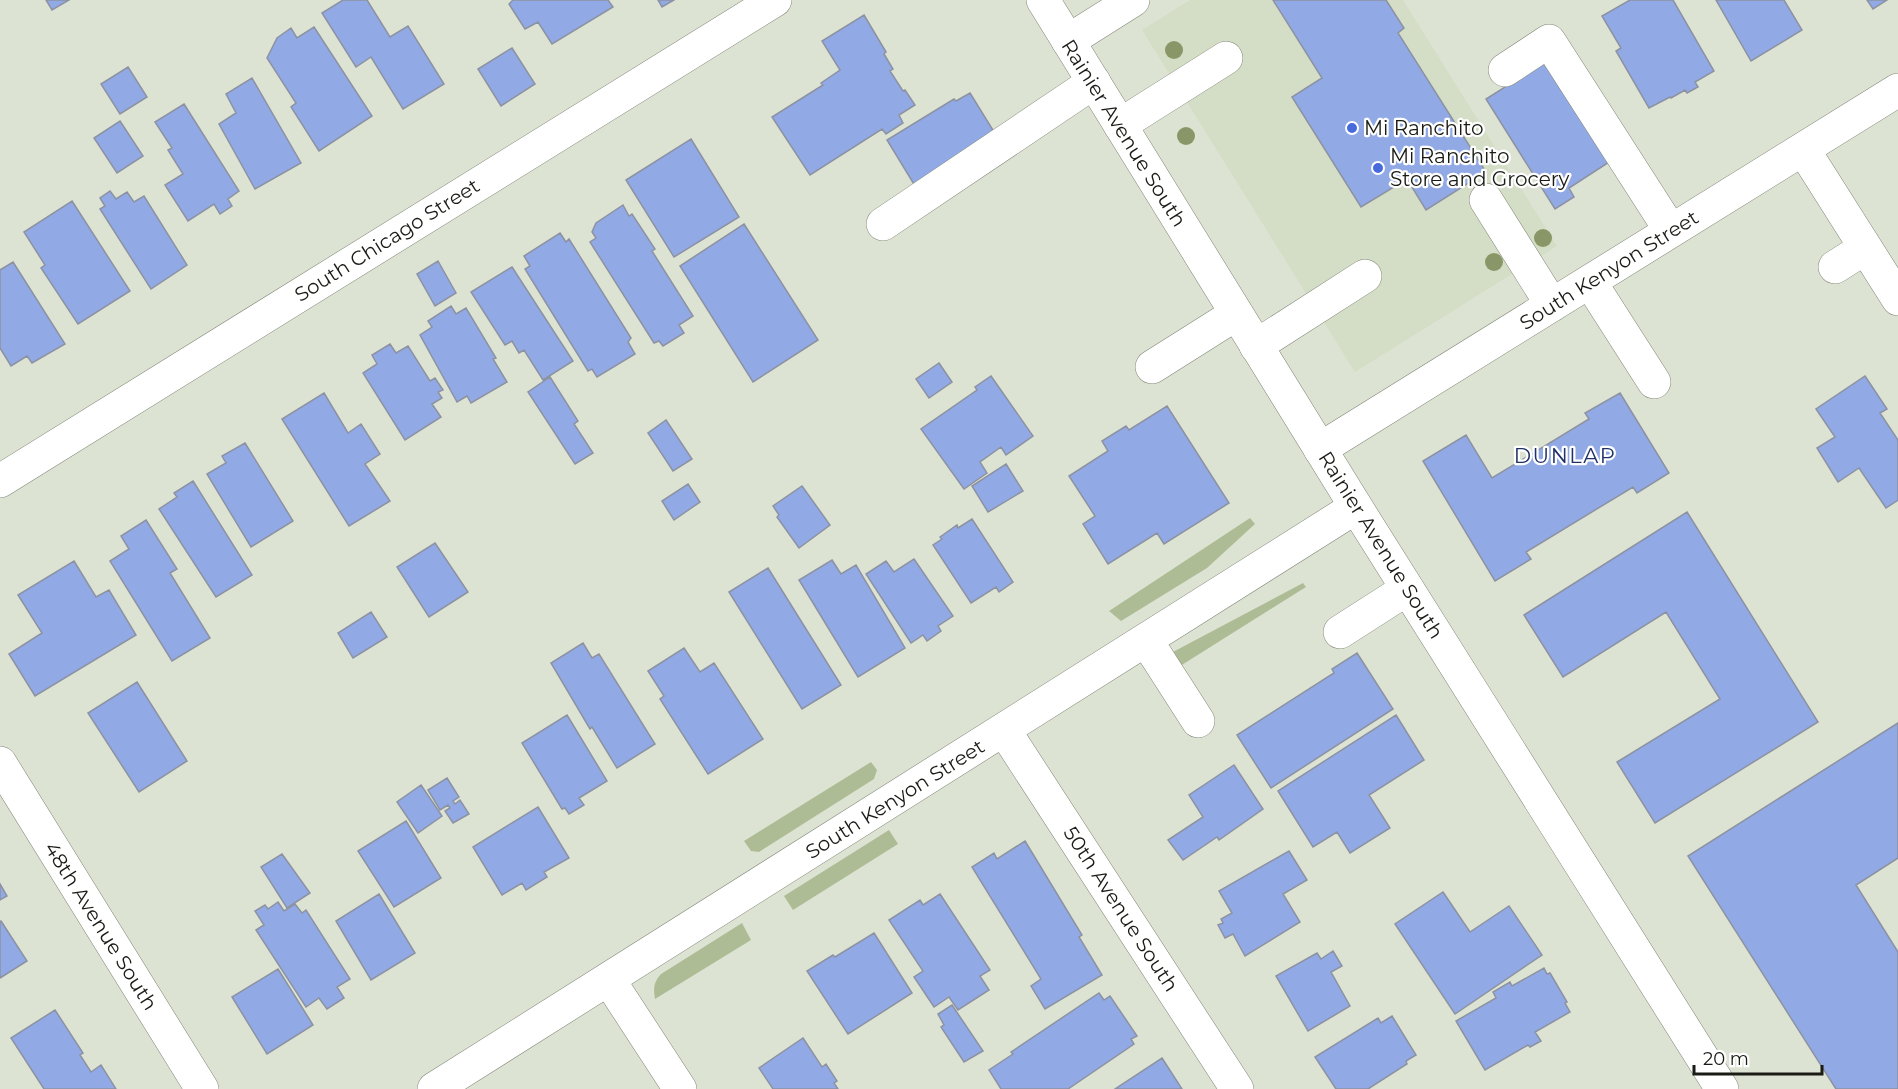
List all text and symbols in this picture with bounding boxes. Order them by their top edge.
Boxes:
street label: Rainier Avenue South [1056,35,1192,231]
place label: Mi Ranchito [1364,116,1484,140]
marker: Mi Ranchito [1345,121,1359,135]
place label: Mi Ranchito Store and Grocery [1390,144,1570,191]
marker: Mi Ranchito Store and Grocery [1371,161,1385,175]
street label: South Chicago Street [290,173,484,307]
street label: South Kenyon Street [1515,205,1703,335]
district label: DUNLAP [1514,443,1616,468]
street label: Rainier Avenue South [1313,447,1449,643]
street label: South Kenyon Street [801,734,989,864]
street label: 50th Avenue South [1059,822,1183,996]
street label: 48th Avenue South [39,838,163,1014]
scale bar [1694,1038,1822,1076]
text: 20 m [1703,1048,1749,1070]

